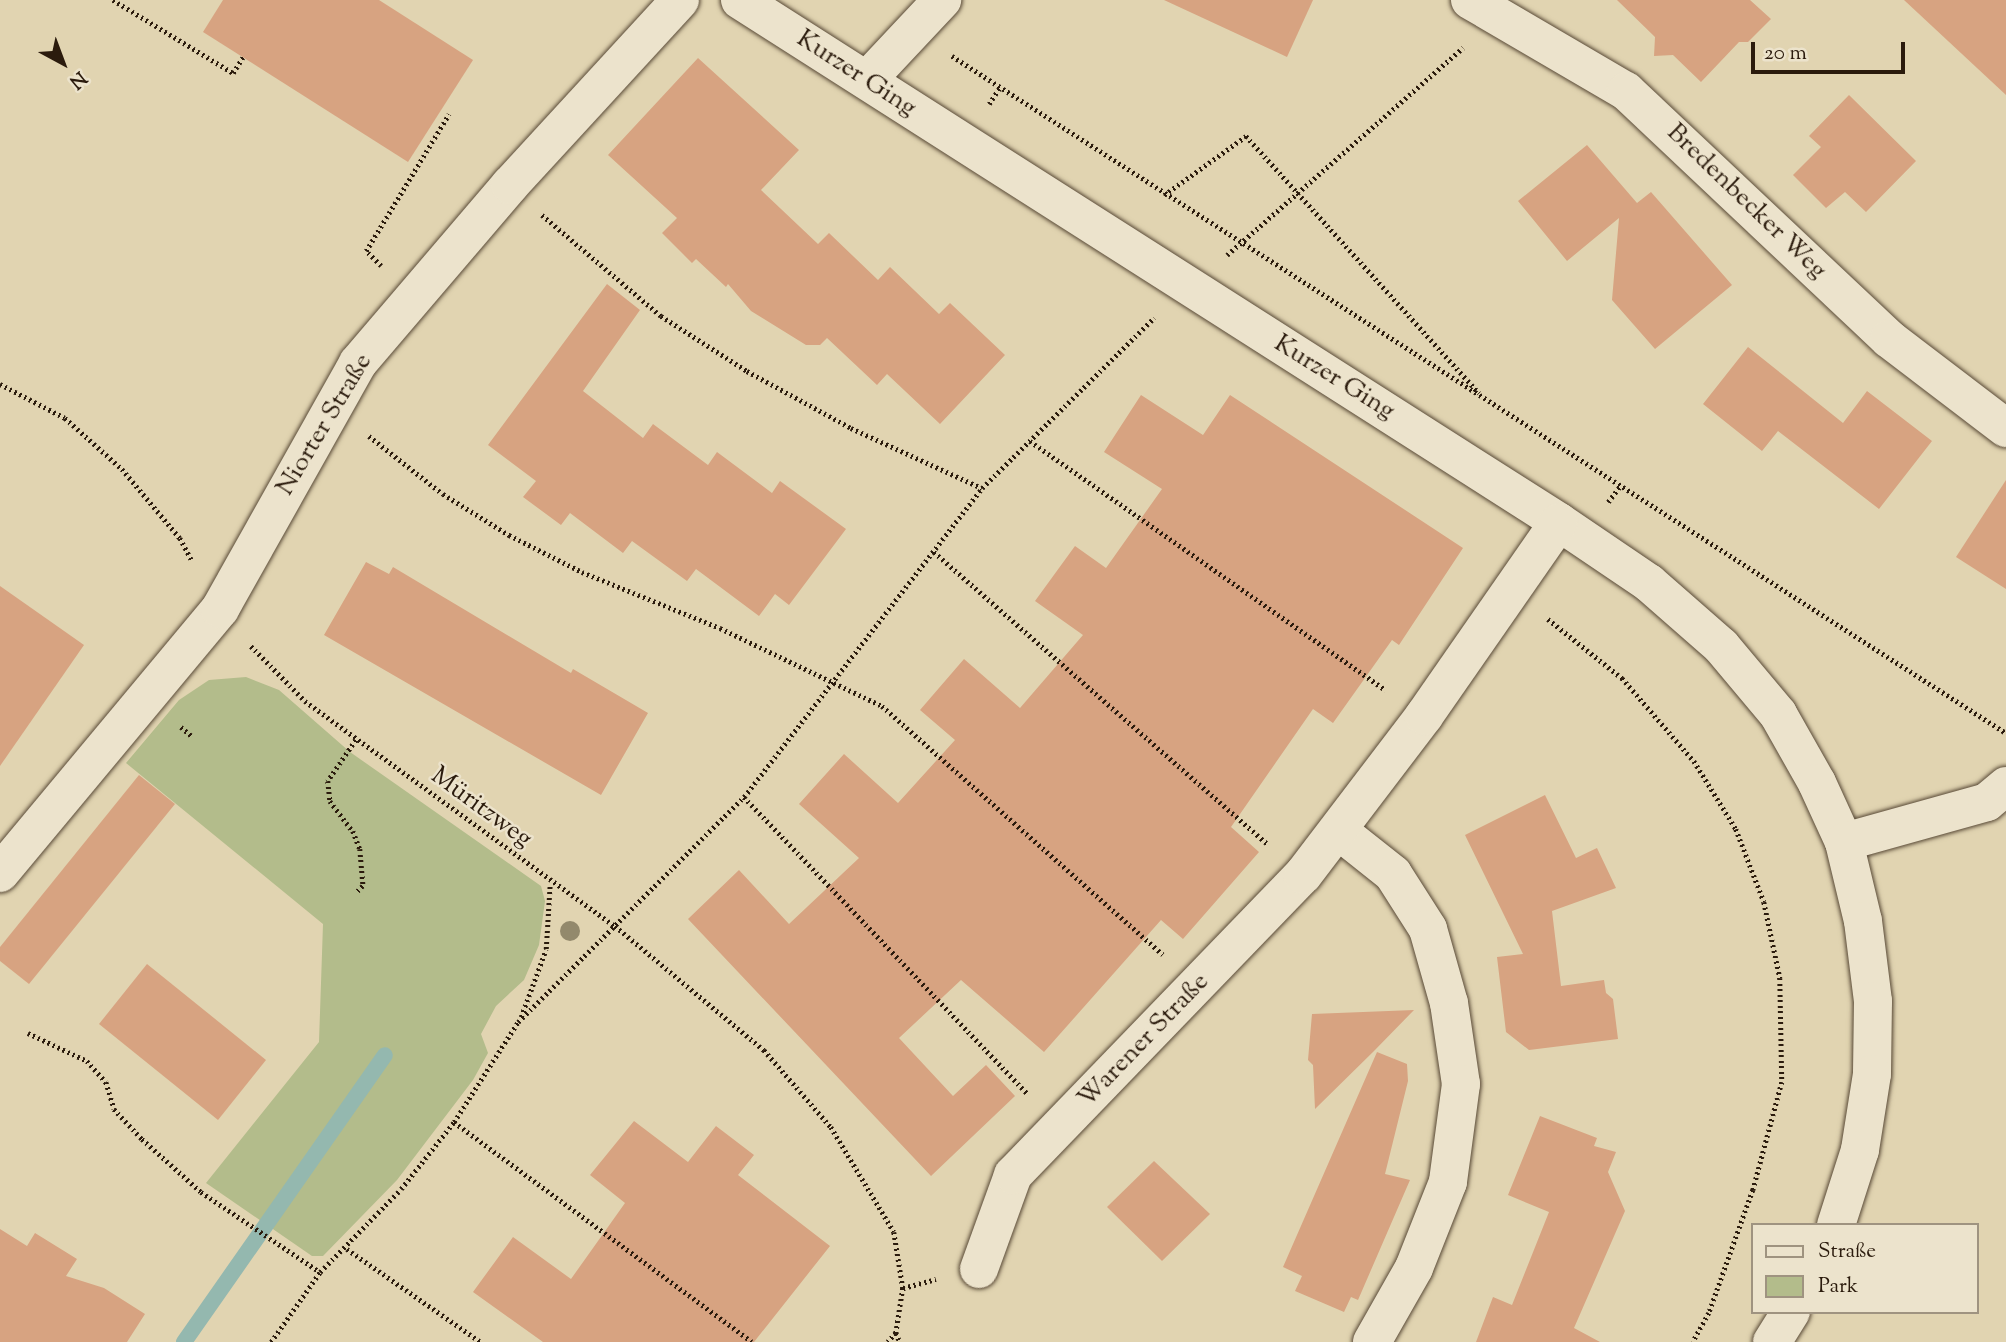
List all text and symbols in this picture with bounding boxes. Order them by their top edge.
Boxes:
street label: Kurzer Ging [790,24,922,124]
north arrow [28,28,98,98]
scale bar [1754,28,1908,72]
text: 20 m [1764,39,1807,69]
text: N [63,64,92,94]
street label: Bredenbecker Weg [1660,118,1832,286]
street label: Kurzer Ging [1268,329,1400,427]
street label: Niorter Straße [270,348,380,502]
street label: Müritzweg [424,761,538,855]
street label: Warener Straße [1072,967,1216,1115]
legend [1750,1223,1978,1314]
text: Straße [1818,1237,1876,1267]
text: Park [1818,1272,1858,1302]

